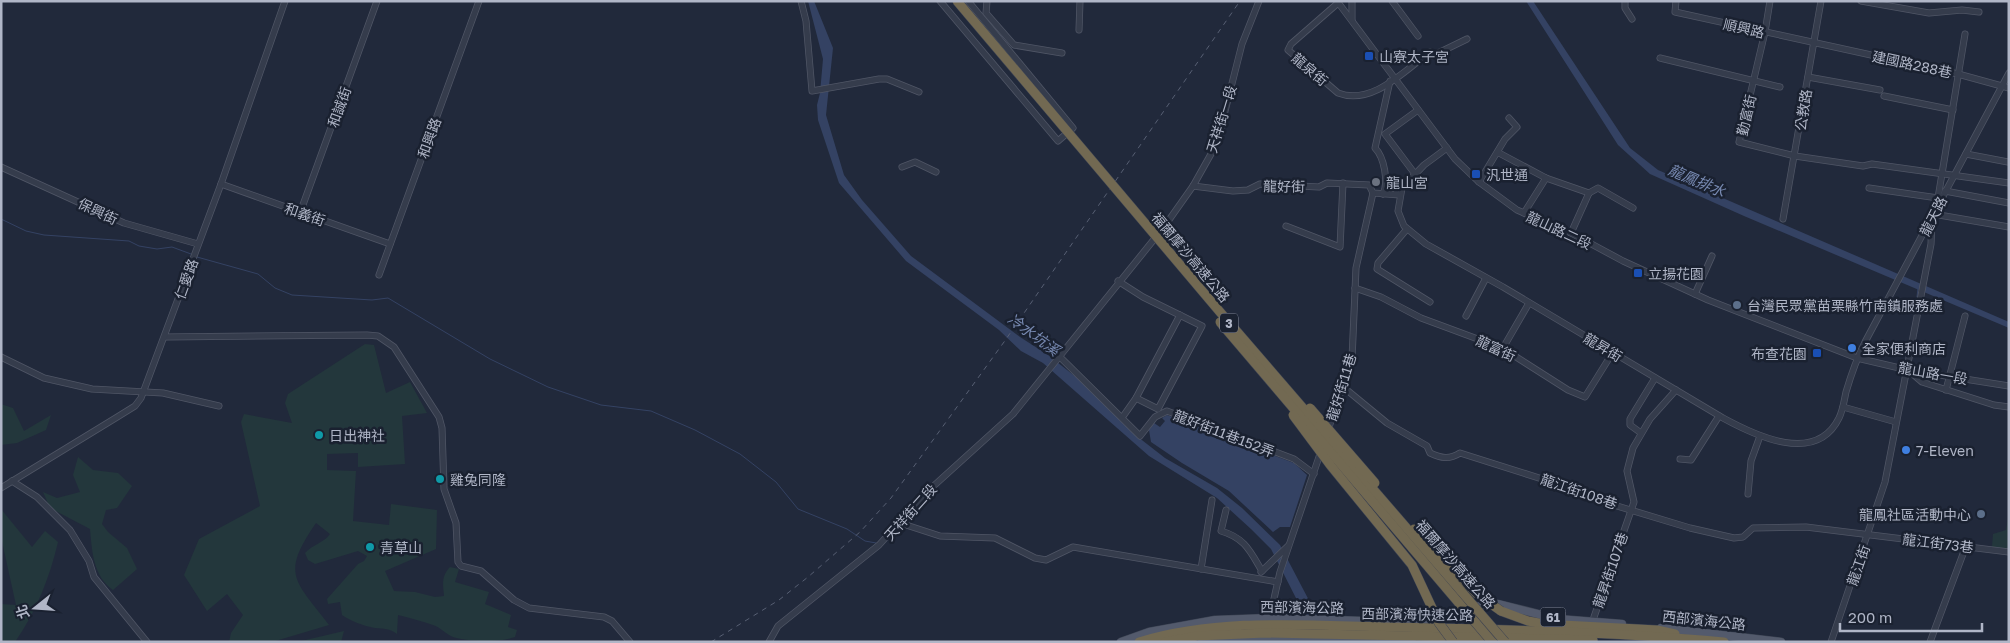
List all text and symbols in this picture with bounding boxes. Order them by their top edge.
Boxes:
street label: 順興路 [1722,15,1766,41]
street label: 建國路288巷 [1871,47,1953,81]
place label: 山寮太子宮 [1379,48,1449,65]
street label: 龍泉街 [1288,49,1332,89]
marker: 山寮太子宮 [1363,50,1375,62]
street label: 天祥街一段 [1203,83,1239,155]
street label: 和誠街 [324,84,354,130]
street label: 公教路 [1791,88,1815,132]
street label: 勤富街 [1733,93,1759,137]
street label: 和興路 [414,115,444,161]
water label: 龍鳳排水 [1666,160,1729,200]
place label: 汎世通 [1486,166,1528,183]
marker: 汎世通 [1470,168,1482,180]
place label: 龍山宮 [1386,174,1428,191]
marker: 龍山宮 [1370,176,1382,188]
street label: 龍好街 [1263,177,1305,195]
street label: 龍天路 [1916,193,1950,239]
street label: 保興街 [75,194,121,228]
street label: 和義街 [282,199,328,229]
street label: 龍山路二段 [1524,208,1594,252]
street label: 福爾摩沙高速公路 [1148,209,1234,305]
street label: 仁愛路 [171,256,201,302]
place label: 立揚花園 [1648,265,1704,282]
marker: 立揚花園 [1632,267,1644,279]
place label: 台灣民眾黨苗栗縣竹南鎮服務處 [1747,297,1943,314]
marker: 台灣民眾黨苗栗縣竹南鎮服務處 [1731,299,1743,311]
water label: 冷水坑溪 [1004,309,1065,360]
road number: 3 [1220,314,1238,332]
street label: 龍昇街 [1581,329,1625,365]
street label: 龍富街 [1473,331,1519,365]
place label: 全家便利商店 [1862,340,1946,357]
marker: 全家便利商店 [1846,342,1858,354]
place label: 布查花園 [1751,345,1807,362]
marker: 布查花園 [1811,347,1823,359]
street label: 龍好街11巷 [1323,351,1359,423]
street label: 龍山路一段 [1897,359,1969,387]
street label: 龍好街11巷152弄 [1171,406,1277,460]
place label: 日出神社 [329,427,385,444]
marker: 日出神社 [313,429,325,441]
place label: 7-Eleven [1916,442,1974,459]
marker: 7-Eleven [1900,444,1912,456]
street label: 龍江街108巷 [1538,470,1620,512]
place label: 雞兔同隆 [450,471,506,488]
marker: 雞兔同隆 [434,473,446,485]
street label: 天祥街二段 [880,480,940,544]
place label: 龍鳳社區活動中心 [1859,506,1971,523]
marker: 龍鳳社區活動中心 [1975,508,1987,520]
street label: 福爾摩沙高速公路 [1413,516,1499,612]
street label: 龍昇街107巷 [1589,530,1631,610]
street label: 龍江街73巷 [1901,530,1975,556]
place label: 青草山 [380,539,422,556]
marker: 青草山 [364,541,376,553]
street label: 龍江街 [1843,542,1873,588]
north arrow [10,583,60,633]
street label: 西部濱海公路 [1260,598,1344,616]
scale bar [1840,600,1982,632]
text: 北 [12,603,32,621]
street label: 西部濱海快速公路 [1361,605,1473,623]
street label: 西部濱海公路 [1661,607,1747,633]
road number: 61 [1540,608,1566,626]
text: 200 m [1848,608,1892,626]

